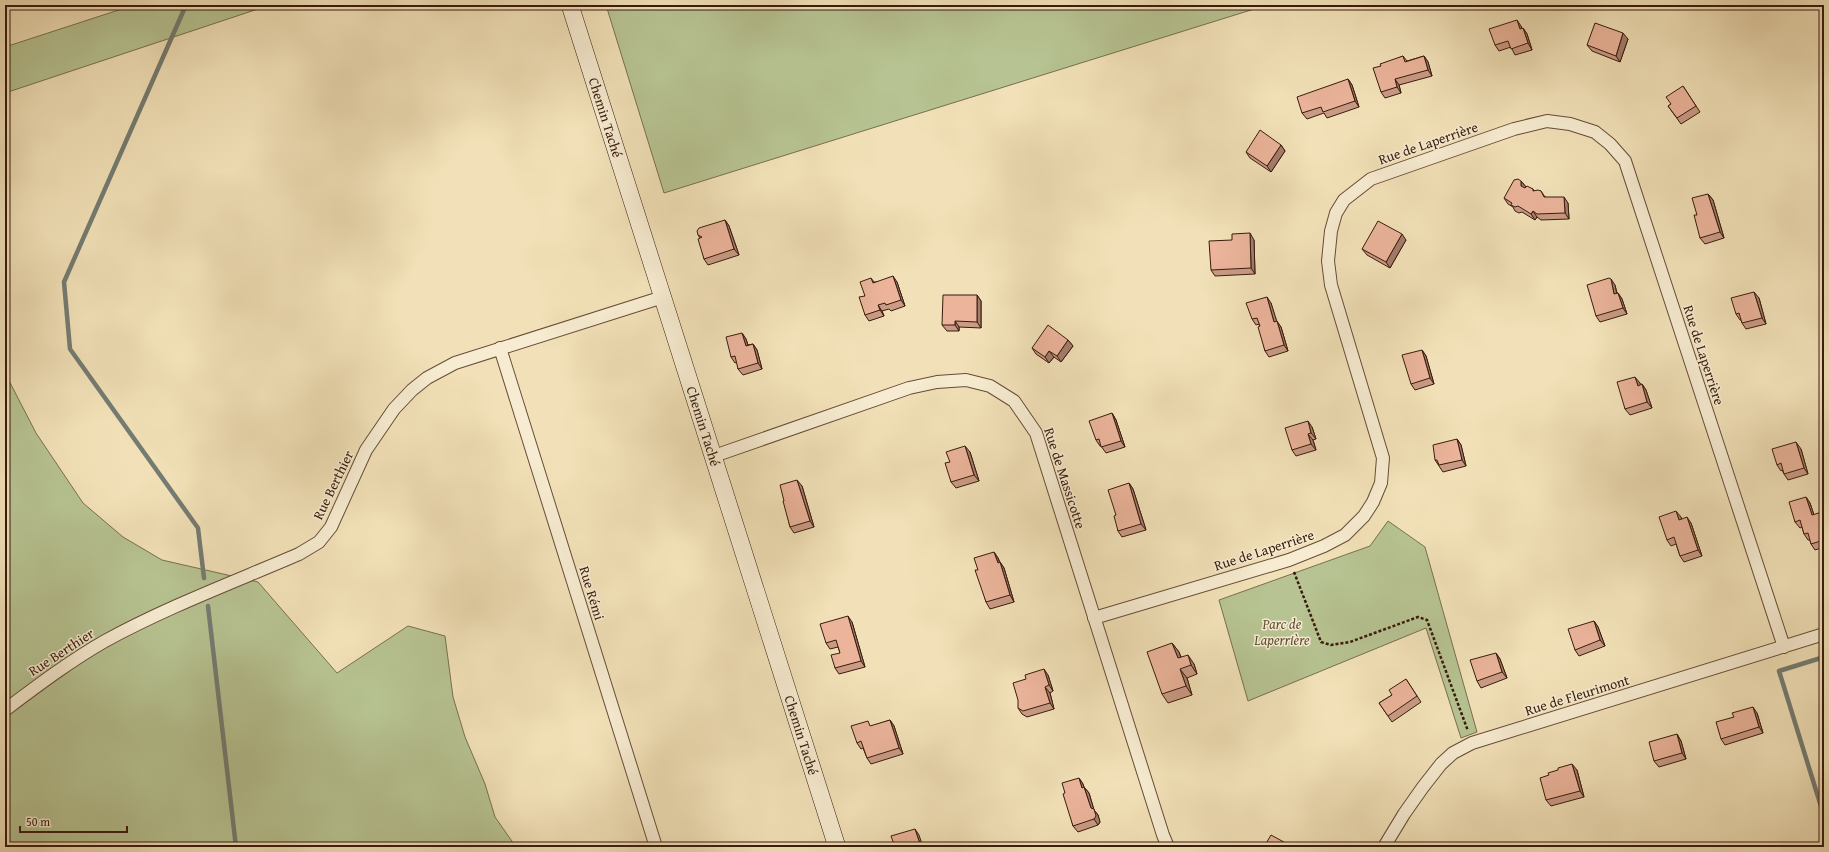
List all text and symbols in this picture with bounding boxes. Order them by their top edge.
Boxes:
street label: Chemin Taché [584,75,628,160]
street label: Rue de Laperrière [1376,116,1481,169]
street label: Rue de Laperrière [1678,302,1730,408]
street label: Chemin Taché [682,384,726,469]
street label: Rue de Massicotte [1039,425,1091,532]
street label: Rue Berthier [308,447,358,523]
street label: Rue de Laperrière [1211,524,1317,576]
street label: Rue Rémi [574,564,610,622]
park label: Parc de Laperrière [1253,614,1310,650]
street label: Rue Berthier [24,623,98,681]
street label: Rue de Fleurimont [1522,670,1632,720]
street label: Chemin Taché [779,693,824,778]
scale bar [20,808,127,834]
text: 50 m [26,813,50,830]

